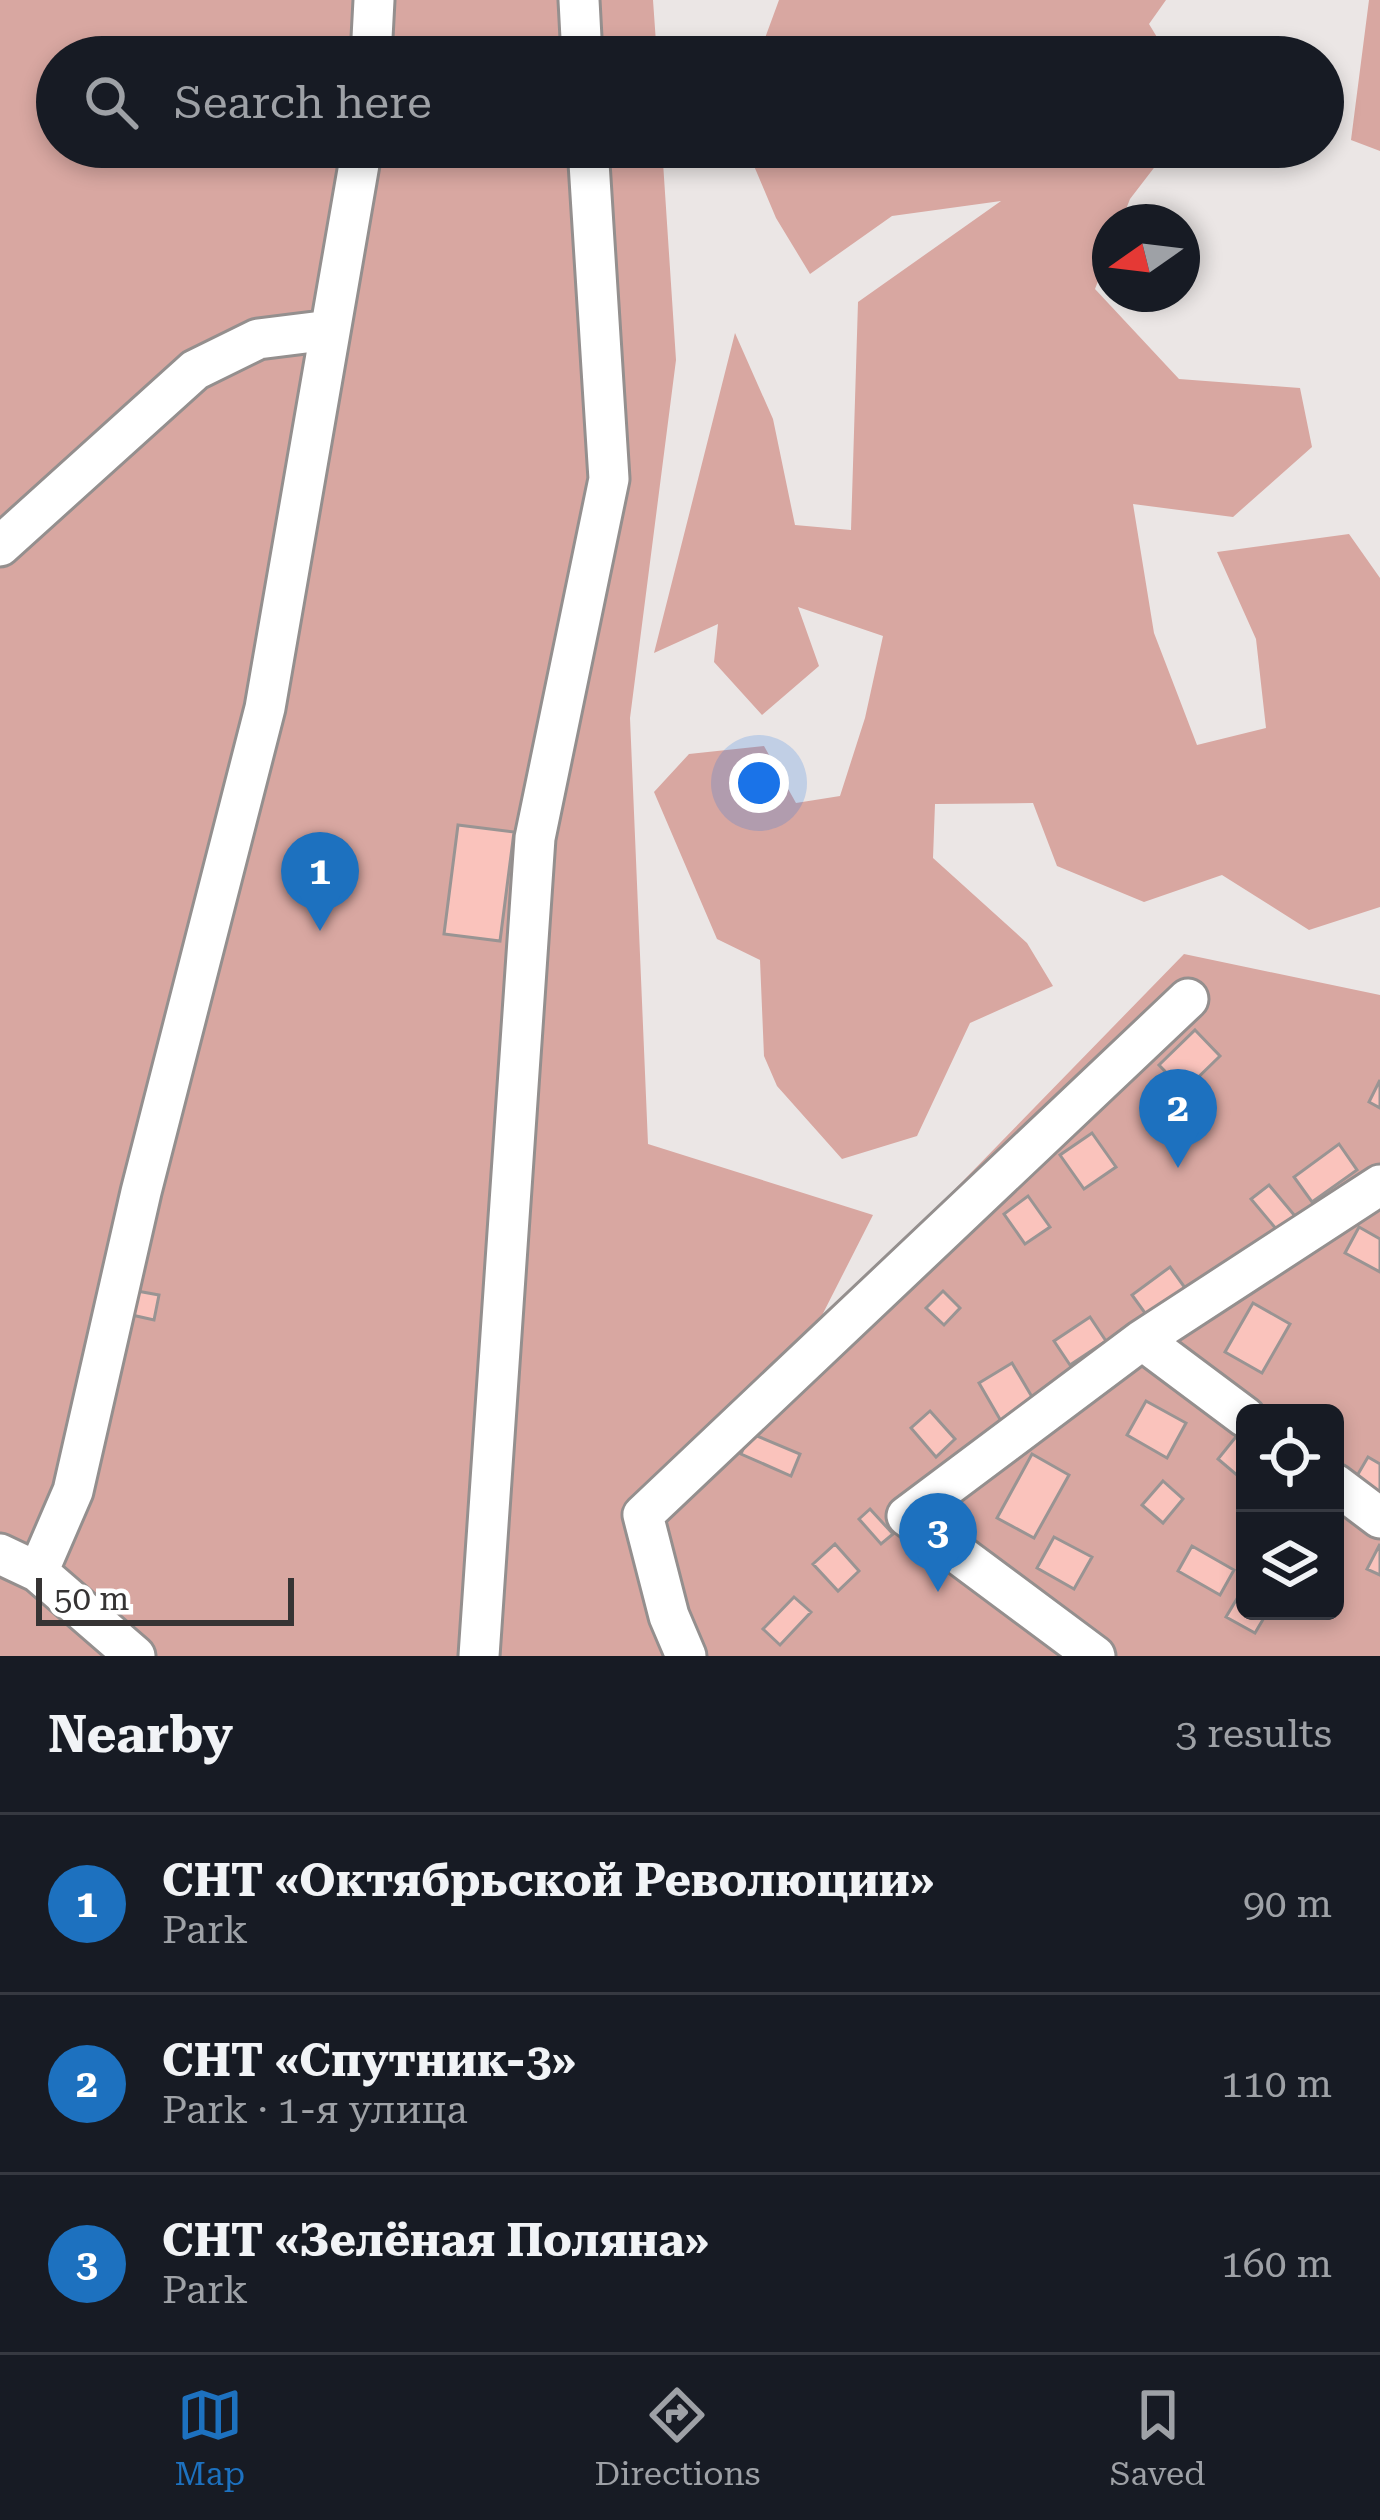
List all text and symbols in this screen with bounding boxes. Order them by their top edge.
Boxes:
search box [36,36,1344,168]
icon: search [78,69,144,135]
text: Search here [174,76,432,129]
north arrow [1092,204,1200,312]
your location [729,753,789,813]
pin: 1 [281,832,359,931]
pin: 2 [1139,1069,1217,1168]
map controls [1236,1404,1344,1620]
button: locate [1236,1404,1344,1512]
pin: 3 [899,1493,977,1592]
button: layers [1236,1512,1344,1620]
scale bar [36,1572,294,1625]
text: 50 m [54,1579,129,1618]
text: Nearby [48,1705,233,1764]
text: 3 results [1175,1711,1332,1757]
text: СНТ «Октябрьской Революции» [162,1854,934,1907]
text: 1 [76,1881,98,1927]
text: 90 m [1243,1881,1332,1927]
text: Park [162,1907,248,1953]
text: СНТ «Спутник-3» [162,2034,576,2087]
text: 2 [76,2061,98,2107]
text: 110 m [1221,2061,1332,2107]
text: Park · 1-я улица [162,2087,468,2133]
text: СНТ «Зелёная Поляна» [162,2214,709,2267]
text: 3 [76,2241,98,2287]
text: 160 m [1221,2241,1332,2287]
text: Park [162,2267,248,2313]
tab: Map [175,2382,245,2493]
tab: Directions [594,2382,760,2493]
tab: Saved [1110,2382,1205,2493]

